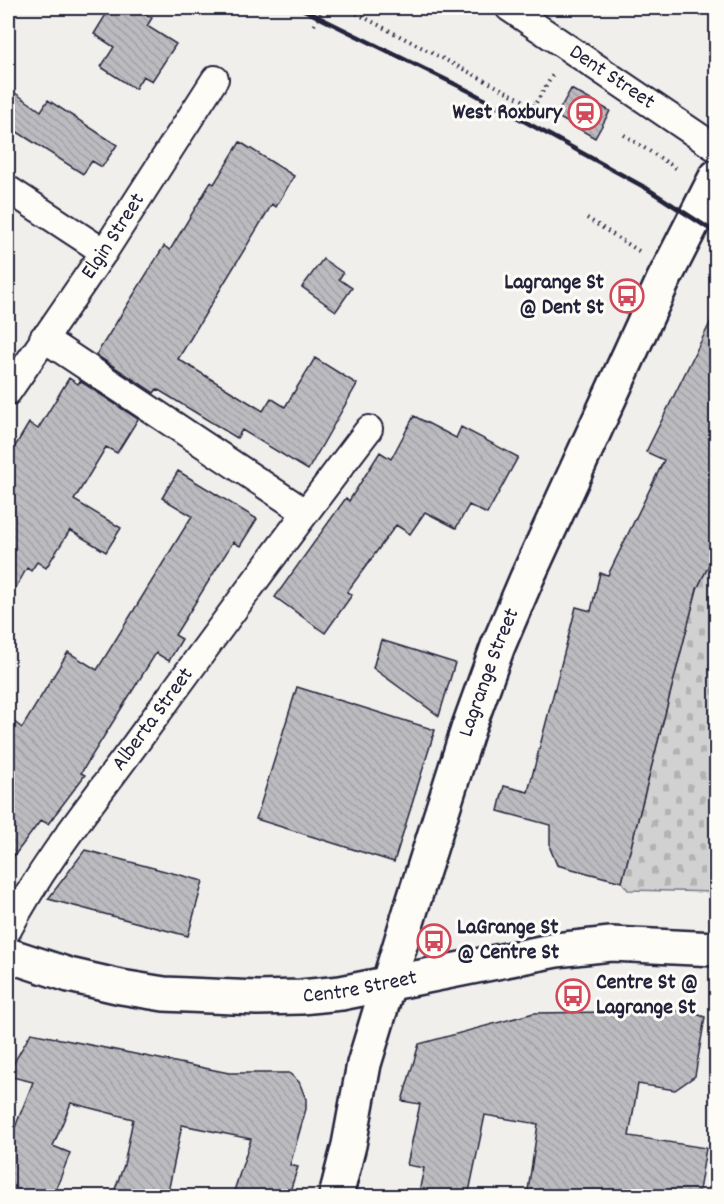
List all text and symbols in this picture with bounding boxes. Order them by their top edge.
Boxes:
street label: Dent Street [562,37,661,118]
station icon: West Roxbury [567,95,603,131]
place label: West Roxbury [453,98,563,129]
street label: Elgin Street [74,187,153,286]
place label: Lagrange St @ Dent St [504,268,605,324]
bus stop icon: Lagrange St @ Dent St [609,278,645,314]
street label: Lagrange Street [451,603,528,741]
street label: Alberta Street [105,661,202,778]
place label: LaGrange St @ Centre St [457,913,560,969]
bus stop icon: LaGrange St @ Centre St [416,923,452,959]
street label: Centre Street [302,963,420,1012]
place label: Centre St @ Lagrange St [596,968,698,1024]
bus stop icon: Centre St @ Lagrange St [555,978,591,1014]

